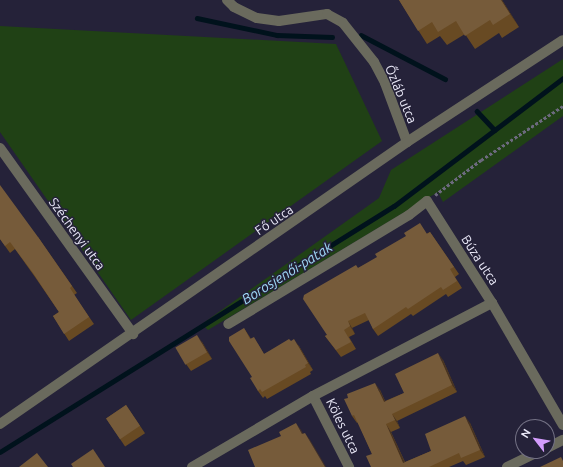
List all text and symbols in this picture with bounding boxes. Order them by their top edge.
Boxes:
street label: Őzláb utca [382,62,420,126]
street label: Széchenyi utca [46,195,108,273]
street label: Fő utca [252,202,296,238]
street label: Búza utca [458,232,502,288]
water label: Borosjenői-patak [239,238,335,308]
street label: Köles utca [323,396,363,456]
north arrow [515,419,555,459]
text: N [518,427,533,440]

